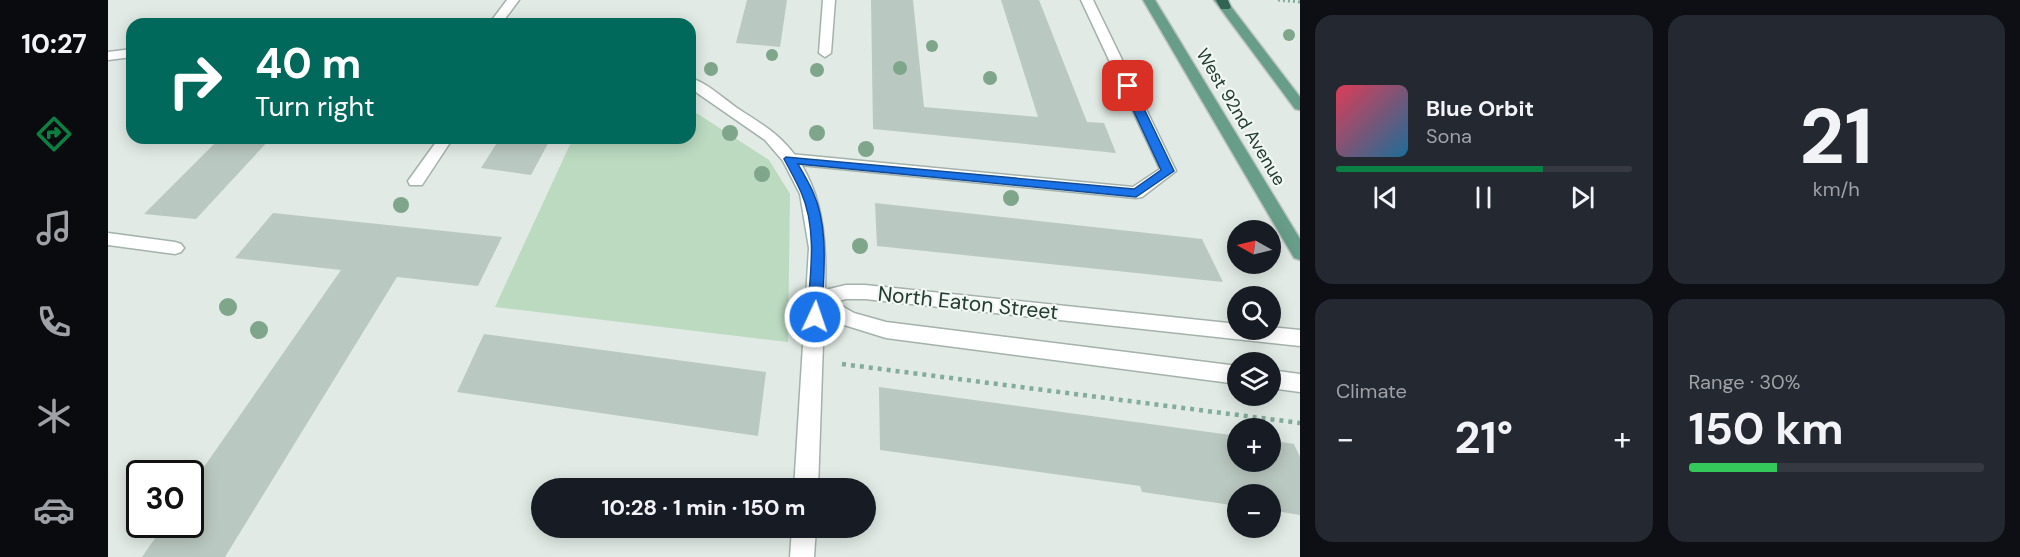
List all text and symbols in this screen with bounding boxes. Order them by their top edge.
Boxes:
text: 10:27 [21,26,87,61]
text: 40 m [255,36,361,91]
icon: right [156,42,234,120]
street label: West 92nd Avenue [1191,44,1291,190]
pin [1102,60,1153,111]
icon: arrive [1111,69,1144,102]
text: 21 [1800,86,1873,187]
text: Turn right [255,89,375,124]
text: Blue Orbit [1426,94,1534,123]
icon: directions [33,113,75,155]
text: Sona [1426,123,1472,149]
text: km/h [1813,176,1860,202]
icon: previous [1369,181,1402,214]
icon: pause [1467,181,1500,214]
icon: next [1566,181,1599,214]
icon: music [33,207,75,249]
north arrow [1227,220,1281,274]
map controls [1227,220,1281,538]
street label: North Eaton Street [876,280,1060,326]
position arrow [783,285,847,349]
button: search [1227,286,1281,340]
icon: phone [33,301,75,343]
button: layers [1227,352,1281,406]
text: Range · 30% [1689,369,1800,395]
text: Climate [1336,378,1407,404]
icon: climate [33,395,75,437]
text: 150 km [1689,399,1843,458]
text: 21° [1454,408,1513,467]
text: − [1336,417,1354,460]
text: + [1613,417,1632,460]
button: + [1227,418,1281,472]
speed limit sign: 30 [126,460,204,538]
button: − [1227,484,1281,538]
icon: car [33,489,75,531]
text: 10:28 · 1 min · 150 m [602,493,805,522]

